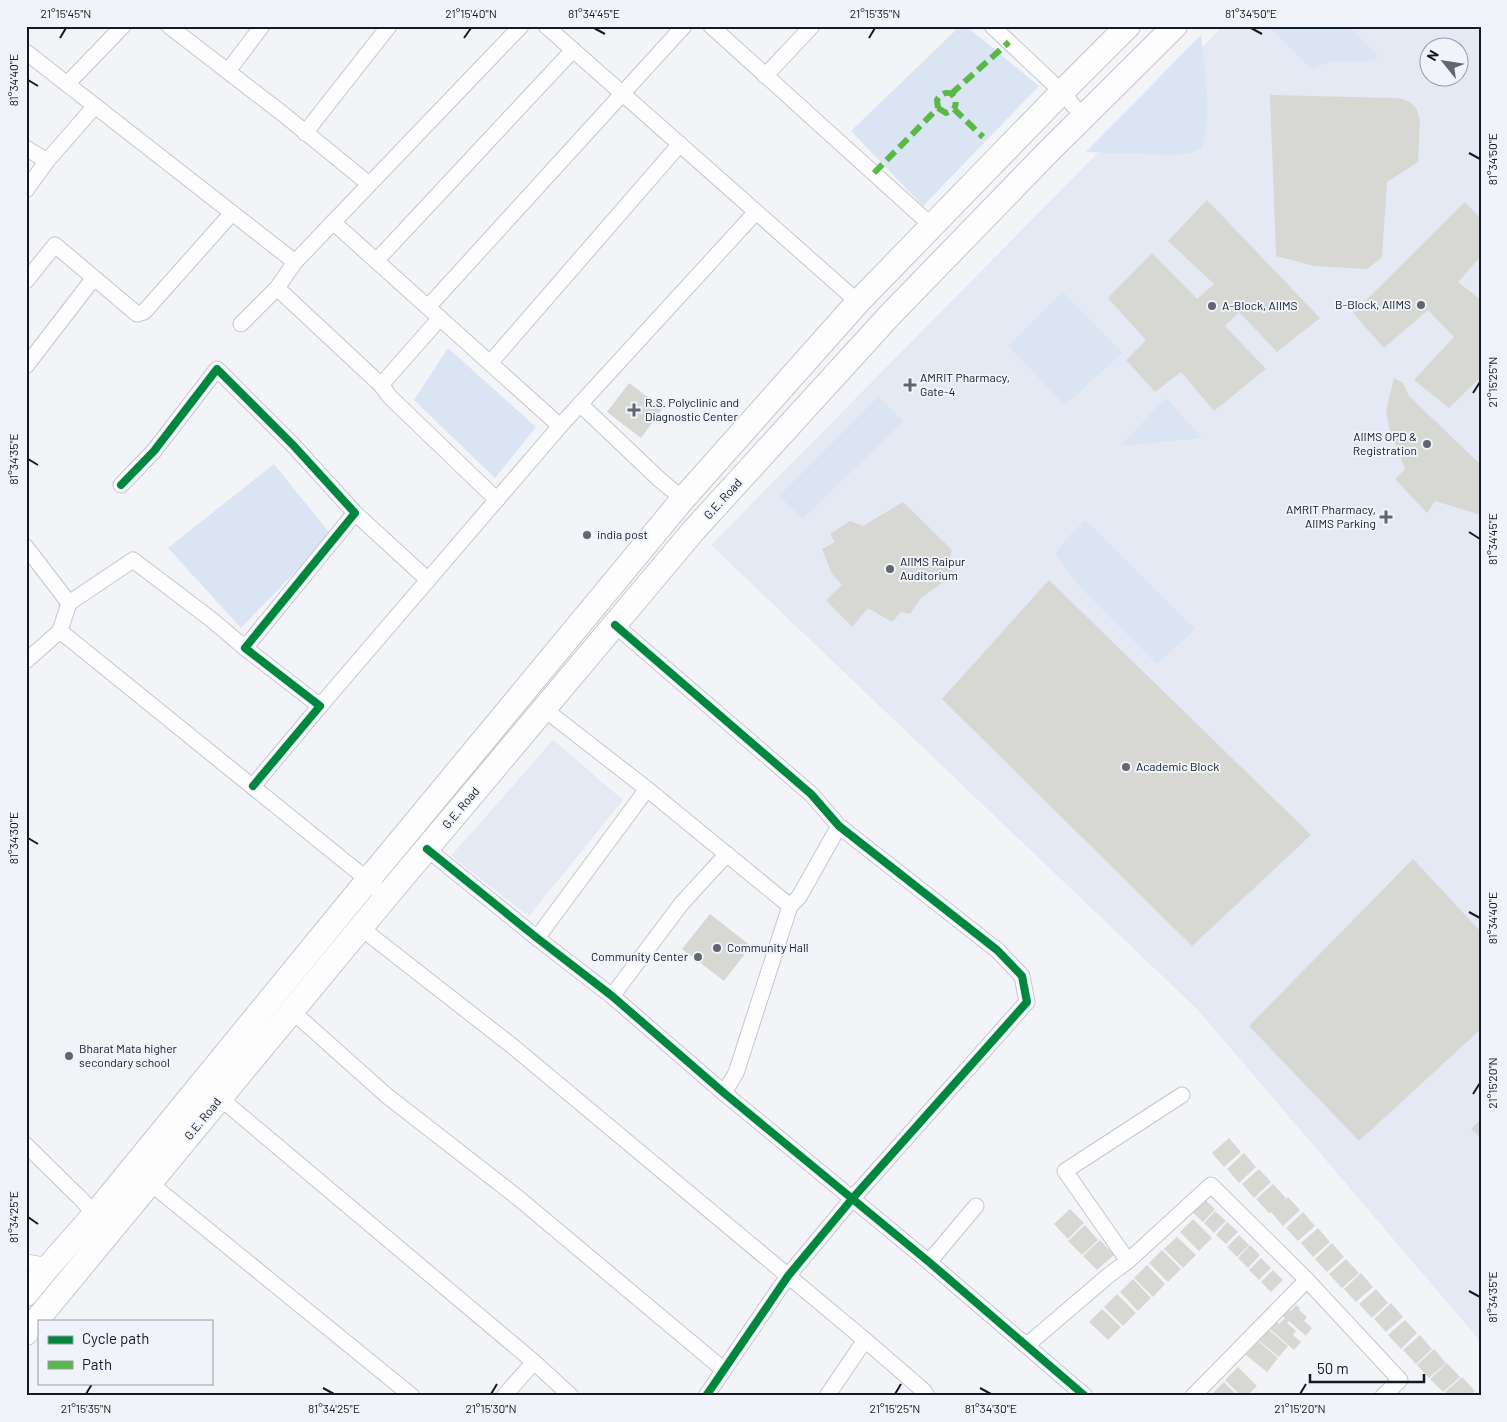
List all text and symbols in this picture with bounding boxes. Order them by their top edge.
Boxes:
text: 21°15'45"N [41,6,91,20]
text: 21°15'40"N [445,6,497,20]
text: 81°34'45"E [568,6,620,20]
text: 21°15'35"N [850,6,900,20]
text: 81°34'50"E [1225,6,1277,20]
north arrow [1420,38,1470,88]
text: N [1423,47,1442,64]
text: 81°34'40"E [6,54,20,106]
text: 81°34'50"E [1485,133,1499,185]
place label: B-Block, AIIMS [1335,297,1411,311]
place label: A-Block, AIIMS [1222,298,1298,312]
marker: B-Block, AIIMS [1415,299,1427,311]
marker: A-Block, AIIMS [1206,300,1218,312]
text: 21°15'25"N [1485,357,1499,407]
place label: AMRIT Pharmacy, Gate-4 [920,370,1010,398]
marker: AMRIT Pharmacy, Gate-4 [904,379,916,391]
place label: R.S. Polyclinic and Diagnostic Center [645,395,739,423]
marker: R.S. Polyclinic and Diagnostic Center [627,403,641,417]
place label: AIIMS OPD & Registration [1353,429,1417,457]
text: 81°34'35"E [6,433,20,485]
marker: AIIMS OPD & Registration [1421,438,1433,450]
street label: G.E. Road [700,475,744,522]
place label: AMRIT Pharmacy, AIIMS Parking [1286,502,1376,530]
marker: AMRIT Pharmacy, AIIMS Parking [1380,511,1392,523]
text: 81°34'45"E [1485,513,1499,565]
place label: india post [597,527,648,541]
marker: india post [581,529,593,541]
place label: AIIMS Raipur Auditorium [900,554,966,582]
marker: AIIMS Raipur Auditorium [884,563,896,575]
place label: Academic Block [1136,759,1219,773]
marker: Academic Block [1120,761,1132,773]
street label: G.E. Road [439,784,482,831]
text: 81°34'30"E [6,812,20,864]
text: 81°34'40"E [1485,892,1499,944]
place label: Community Hall [727,940,808,954]
marker: Community Hall [711,942,723,954]
place label: Community Center [591,949,689,963]
marker: Community Center [692,951,704,963]
place label: Bharat Mata higher secondary school [79,1041,178,1069]
marker: Bharat Mata higher secondary school [63,1050,75,1062]
text: 21°15'20"N [1485,1057,1499,1109]
street label: G.E. Road [181,1094,223,1142]
text: 81°34'25"E [6,1191,20,1243]
text: 81°34'35"E [1485,1271,1499,1323]
legend [38,1320,212,1384]
text: Cycle path [82,1329,149,1347]
scale bar [1310,1352,1423,1384]
text: Path [82,1355,112,1373]
text: 50 m [1317,1359,1349,1377]
text: 21°15'35"N [61,1401,111,1415]
text: 81°34'25"E [308,1401,360,1415]
text: 21°15'30"N [465,1401,517,1415]
text: 21°15'25"N [870,1401,920,1415]
text: 81°34'30"E [965,1401,1017,1415]
text: 21°15'20"N [1274,1401,1326,1415]

